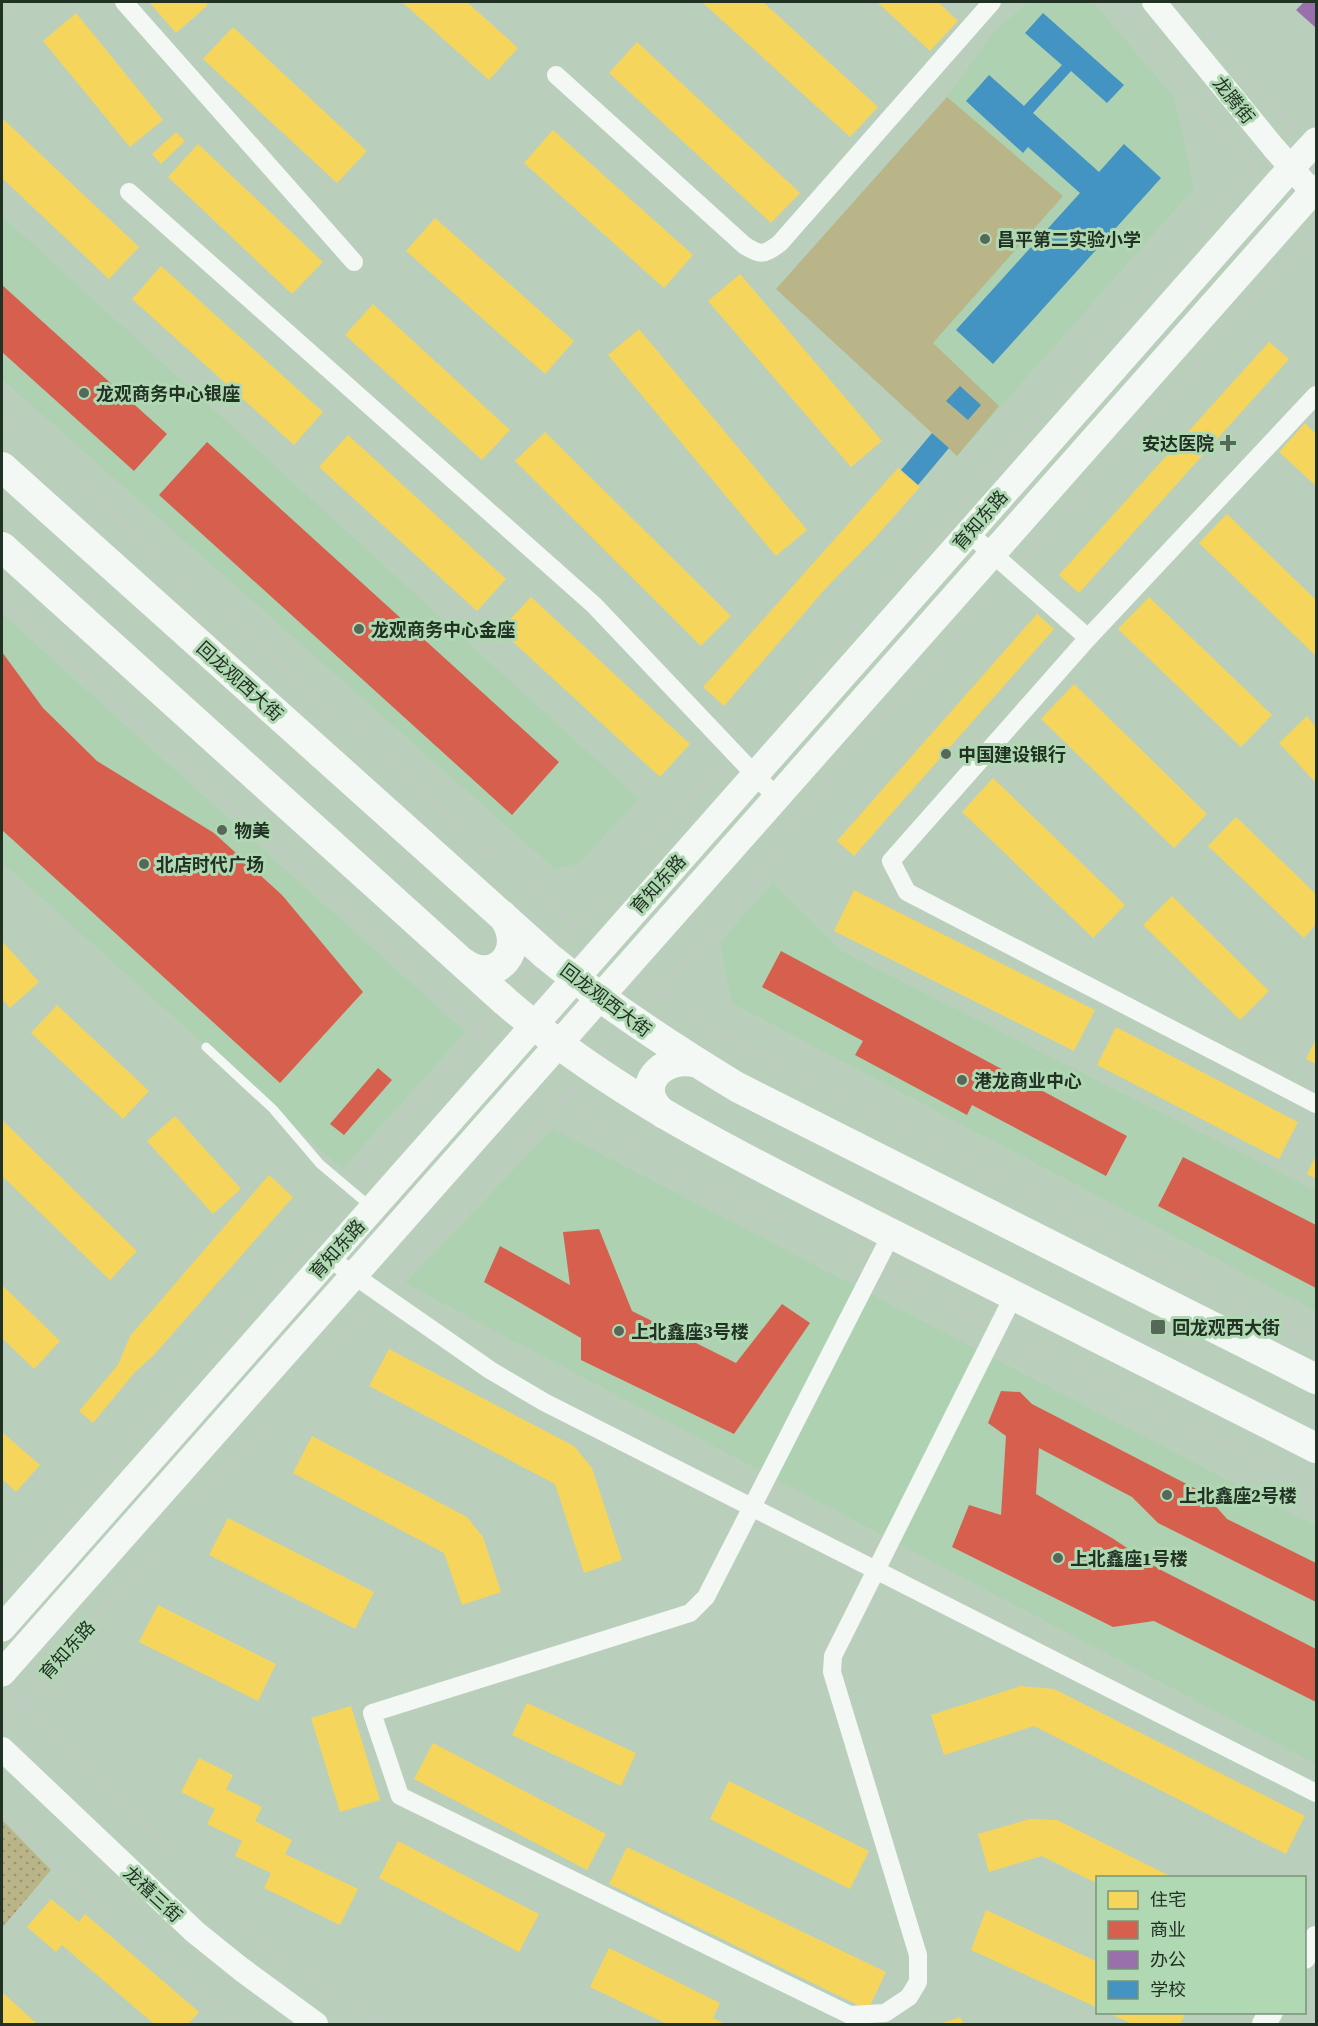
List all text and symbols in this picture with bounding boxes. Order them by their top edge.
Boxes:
street label: 龙腾街 [1207,71,1261,129]
place label: 昌平第二实验小学 [997,227,1141,252]
marker: 昌平第二实验小学 [978,232,992,246]
place label: 龙观商务中心银座 [96,381,240,406]
marker: 龙观商务中心银座 [77,386,91,400]
place label: 安达医院 [1142,431,1214,456]
marker: 安达医院 [1219,434,1237,452]
street label: 育知东路 [947,485,1013,555]
place label: 龙观商务中心金座 [371,617,515,642]
marker: 龙观商务中心金座 [352,622,366,636]
street label: 回龙观西大街 [192,636,288,726]
place label: 中国建设银行 [958,742,1066,767]
marker: 中国建设银行 [939,747,953,761]
place label: 物美 [234,818,270,843]
marker: 物美 [215,823,229,837]
street label: 育知东路 [625,849,691,919]
place label: 北店时代广场 [156,852,264,877]
marker: 北店时代广场 [137,857,151,871]
street label: 回龙观西大街 [555,958,657,1042]
place label: 港龙商业中心 [974,1068,1082,1093]
marker: 港龙商业中心 [955,1073,969,1087]
street label: 育知东路 [304,1214,370,1284]
place label: 回龙观西大街 [1172,1315,1280,1340]
marker: 回龙观西大街 [1149,1318,1167,1336]
place label: 上北鑫座3号楼 [631,1319,749,1344]
marker: 上北鑫座3号楼 [612,1324,626,1338]
place label: 上北鑫座2号楼 [1179,1483,1297,1508]
marker: 上北鑫座2号楼 [1160,1488,1174,1502]
place label: 上北鑫座1号楼 [1070,1546,1188,1571]
marker: 上北鑫座1号楼 [1051,1551,1065,1565]
street label: 育知东路 [34,1615,100,1685]
street label: 龙禧三街 [118,1860,188,1928]
legend [1096,1876,1306,2014]
text: 住宅 [1150,1887,1186,1912]
text: 商业 [1150,1917,1186,1942]
text: 办公 [1150,1947,1186,1972]
text: 学校 [1150,1977,1186,2002]

